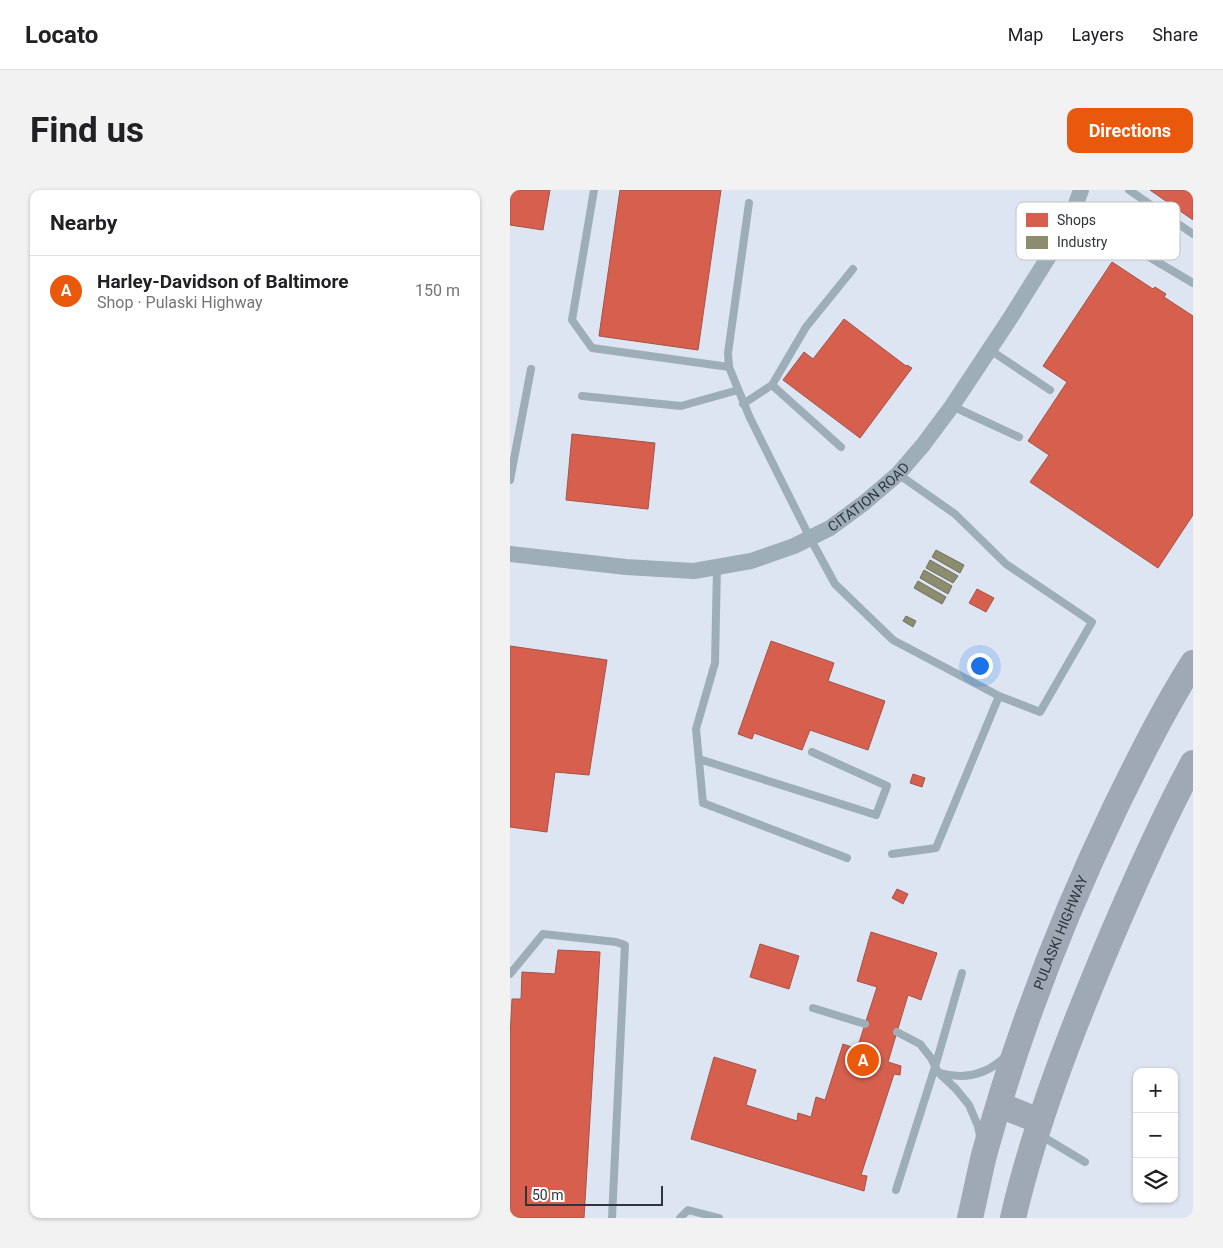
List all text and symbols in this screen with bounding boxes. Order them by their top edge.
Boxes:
text: Locato [25,21,98,49]
text: Map [1008,24,1043,45]
text: Layers [1071,24,1124,45]
text: Share [1152,24,1198,45]
button: Directions [1067,108,1193,153]
text: Find us [30,110,144,151]
legend [1016,202,1180,260]
text: Nearby [50,211,117,235]
text: Shops [1057,212,1096,228]
text: Industry [1057,234,1108,250]
text: Harley-Davidson of Baltimore [97,270,349,293]
text: A [61,281,71,300]
text: 150 m [415,281,460,300]
text: Shop · Pulaski Highway [97,293,263,312]
street label: CITATION ROAD [825,459,912,535]
your location [967,653,993,679]
street label: PULASKI HIGHWAY [1030,873,1091,992]
pin: A [847,1041,879,1079]
map controls [1133,1068,1178,1203]
button: + [1133,1068,1178,1113]
button: − [1133,1113,1178,1158]
button: layers [1133,1158,1178,1203]
scale bar [525,1183,662,1206]
text: 50 m [532,1187,564,1203]

